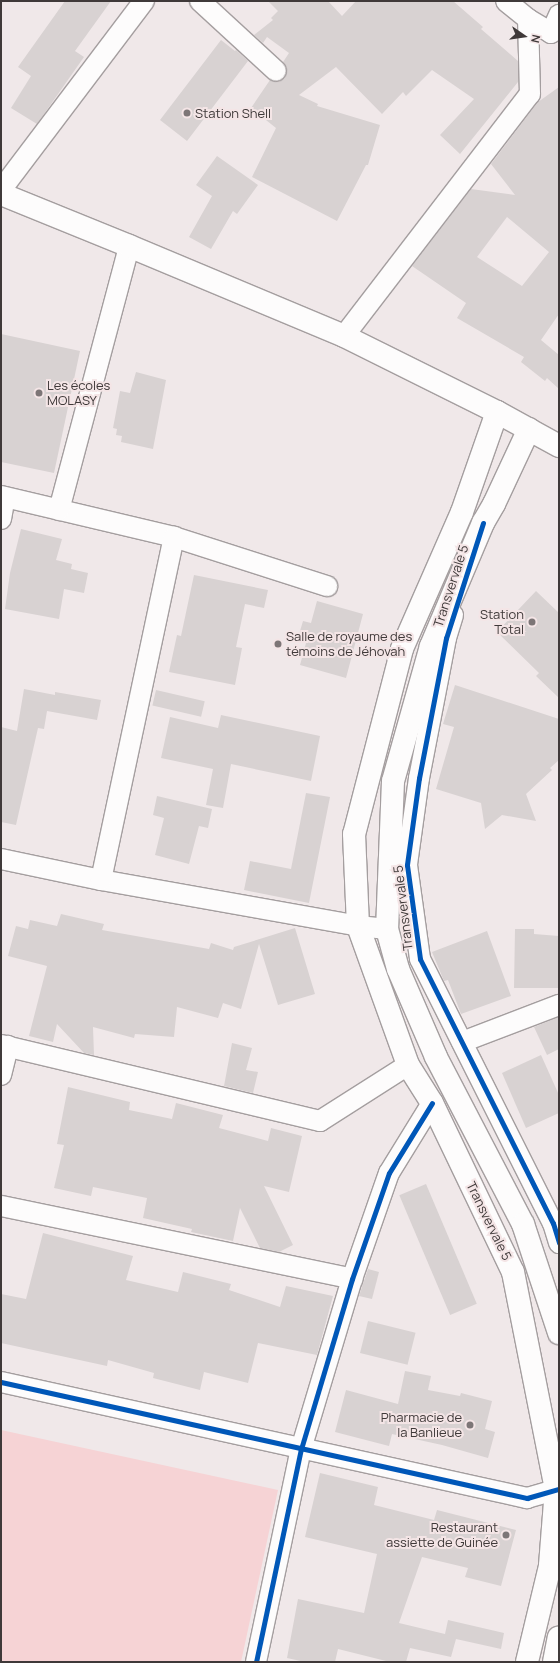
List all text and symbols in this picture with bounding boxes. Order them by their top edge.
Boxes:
north arrow [504,16,544,56]
text: N [528,33,544,44]
place label: Station Shell [195,105,271,121]
marker: Station Shell [182,108,192,118]
place label: Les écoles MOLASY [47,378,110,409]
marker: Les écoles MOLASY [34,388,44,398]
street label: Transvervale 5 [430,543,472,629]
place label: Station Total [480,607,524,638]
marker: Station Total [527,617,537,627]
place label: Salle de royaume des témoins de Jéhovah [286,629,412,660]
marker: Salle de royaume des témoins de Jéhovah [273,639,283,649]
street label: Transvervale 5 [390,864,416,952]
street label: Transvervale 5 [463,1179,515,1263]
place label: Pharmacie de la Banlieue [381,1410,462,1441]
marker: Pharmacie de la Banlieue [465,1420,475,1430]
place label: Restaurant assiette de Guinée [386,1520,498,1551]
marker: Restaurant assiette de Guinée [501,1530,511,1540]

